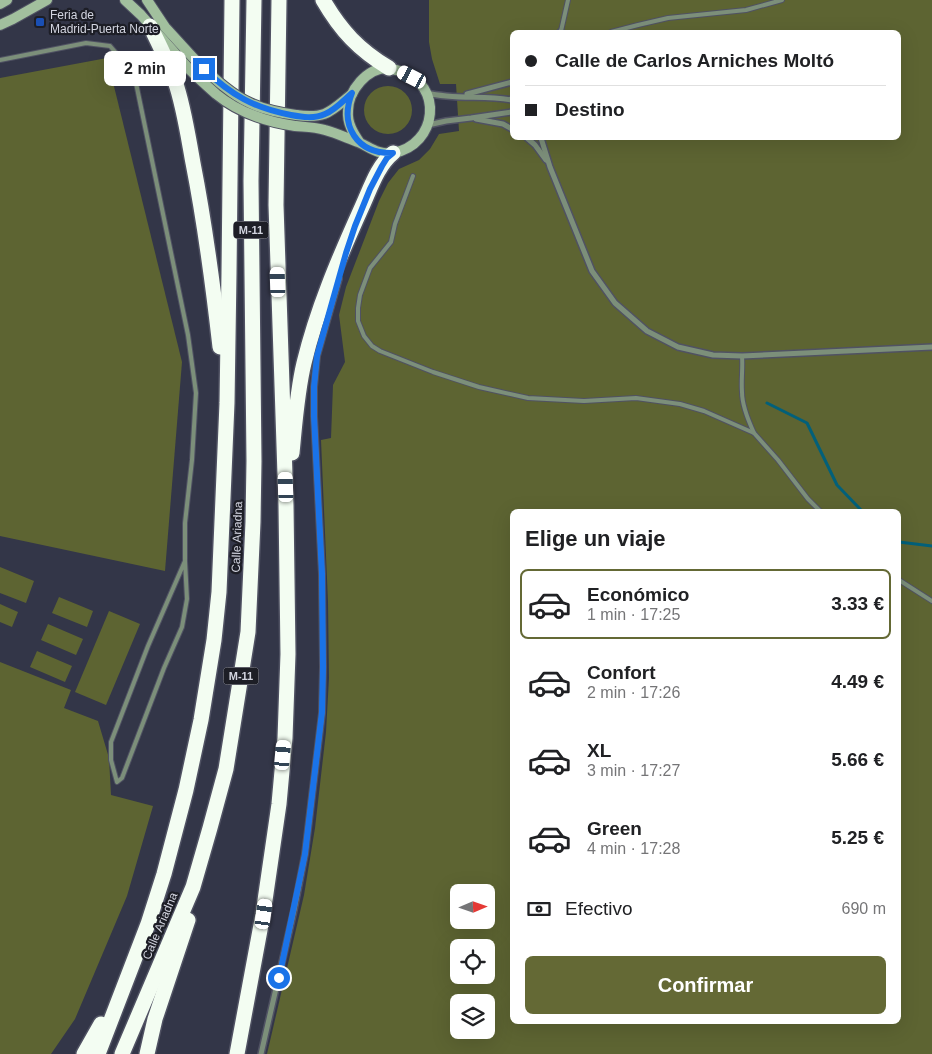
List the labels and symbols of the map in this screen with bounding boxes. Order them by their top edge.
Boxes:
place label: Feria de Madrid-Puerta Norte [50,8,159,36]
marker: Feria de Madrid-Puerta Norte [34,16,46,28]
callout: 2 min [104,52,186,86]
route end [193,58,215,80]
car [395,64,428,90]
road number: M-11 [234,222,268,238]
car [269,267,286,297]
car [277,472,294,502]
street label: Calle Ariadna [229,501,245,573]
road number: M-11 [224,668,258,684]
car [274,739,291,771]
north arrow [450,884,495,929]
street label: Calle Ariadna [140,890,181,962]
car [254,898,273,930]
route start [268,967,290,989]

